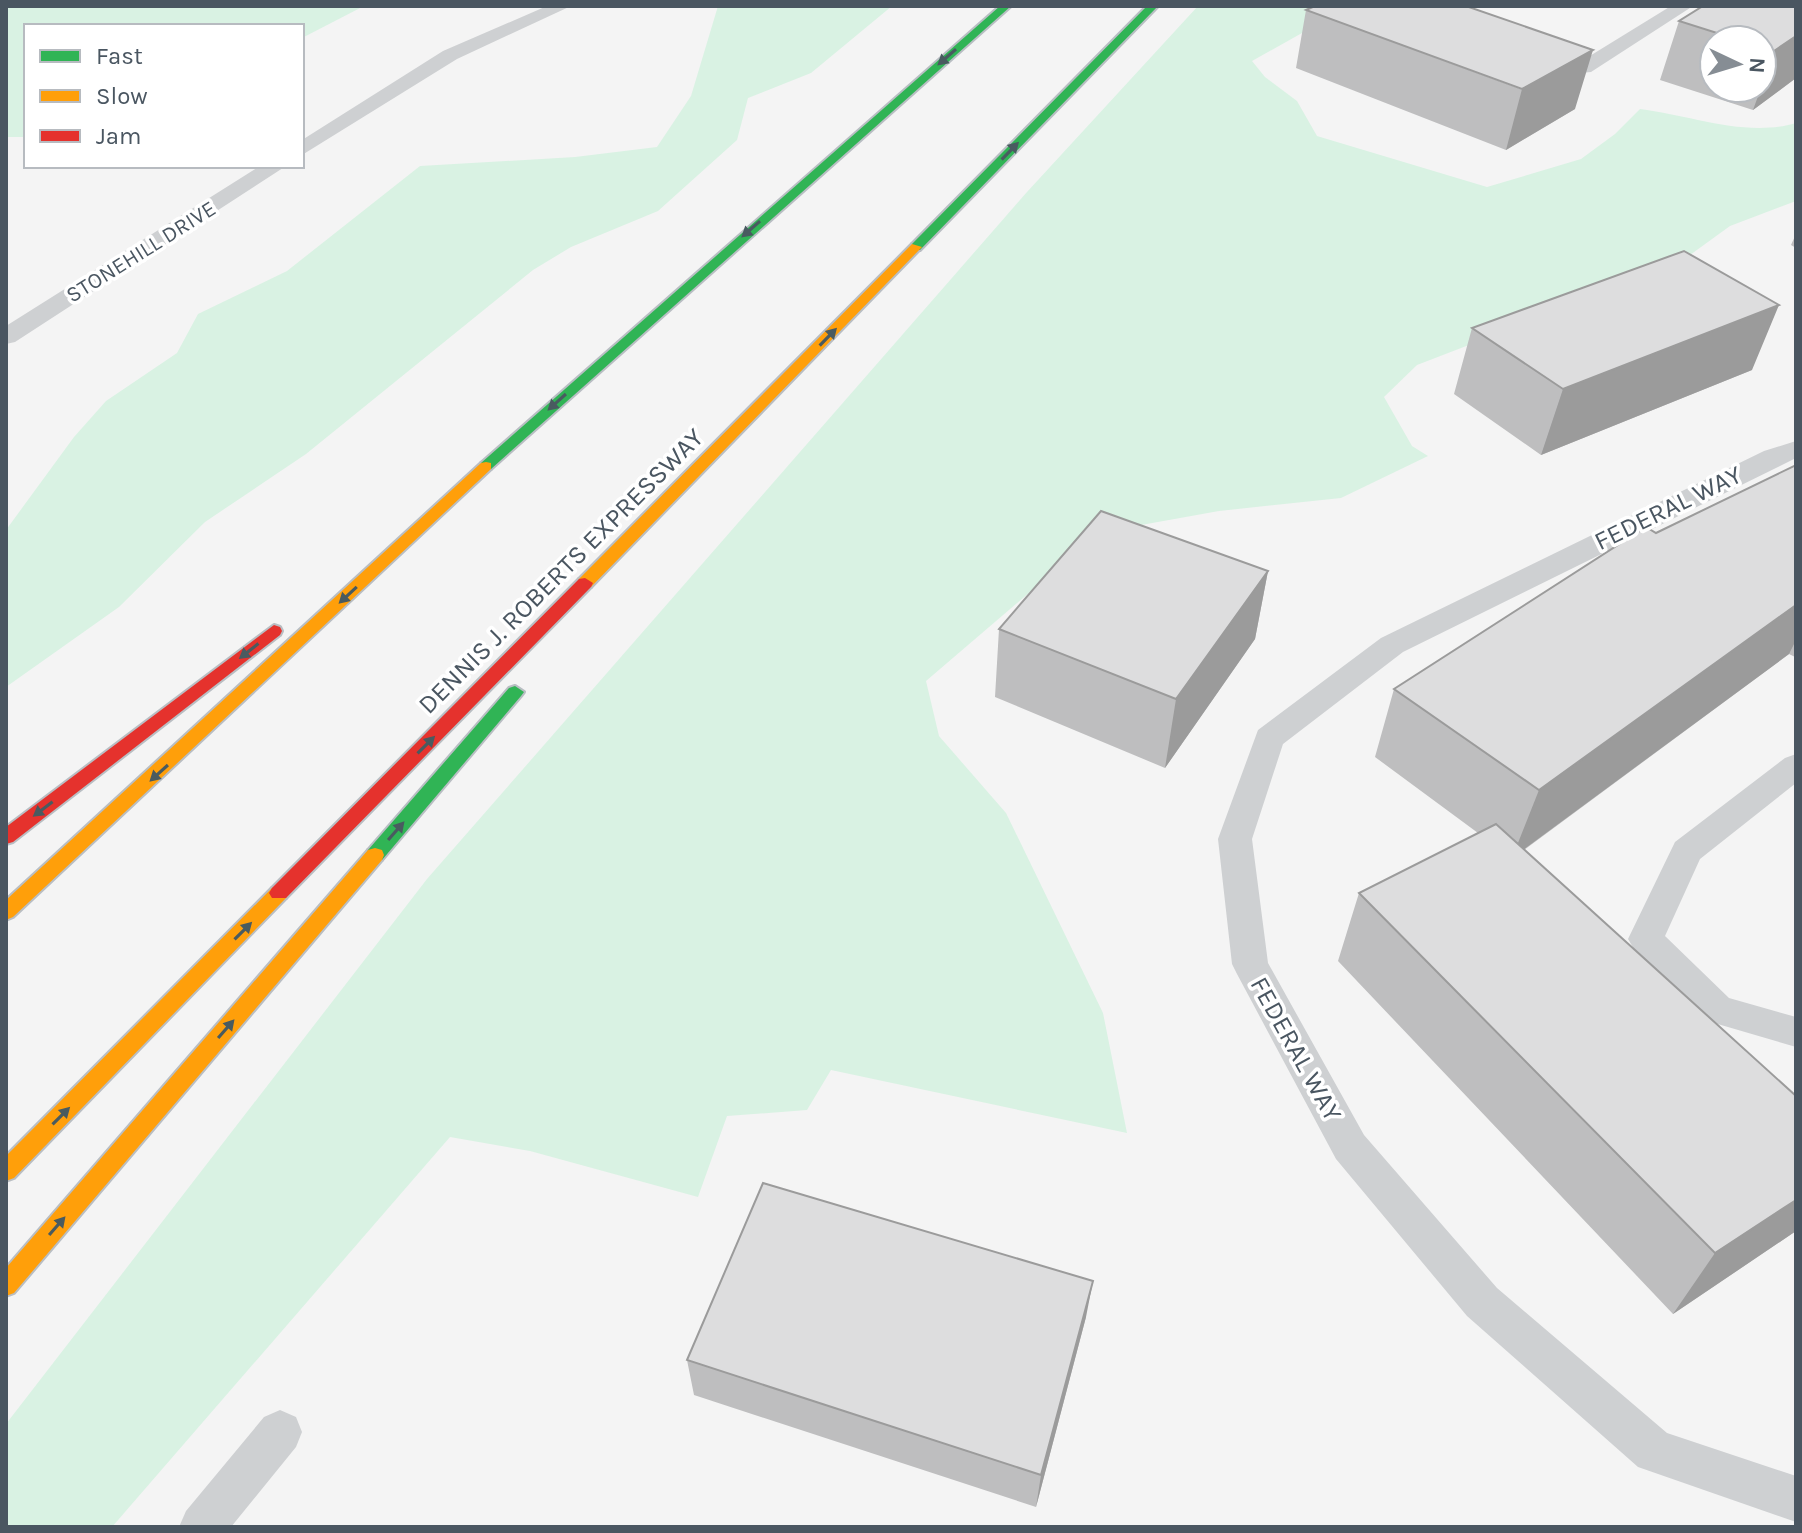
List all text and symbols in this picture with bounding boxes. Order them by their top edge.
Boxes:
legend [24,24,304,168]
north arrow [1698,24,1778,104]
text: Fast [96,42,143,70]
one-way arrow [937,48,956,66]
text: N [1743,57,1770,74]
text: Slow [96,82,148,110]
text: Jam [96,122,141,150]
one-way arrow [1000,142,1019,161]
street label: STONEHILL DRIVE [61,196,221,308]
one-way arrow [742,220,762,237]
one-way arrow [818,328,837,347]
one-way arrow [548,393,568,410]
street label: DENNIS J. ROBERTS EXPRESSWAY [412,421,711,720]
street label: FEDERAL WAY [1589,459,1747,557]
one-way arrow [339,586,358,604]
one-way arrow [239,642,259,658]
one-way arrow [416,736,434,755]
one-way arrow [150,764,169,782]
one-way arrow [33,800,53,816]
one-way arrow [387,822,404,842]
one-way arrow [233,922,252,941]
street label: FEDERAL WAY [1244,971,1349,1127]
one-way arrow [217,1019,234,1039]
one-way arrow [51,1107,70,1126]
one-way arrow [47,1216,65,1235]

